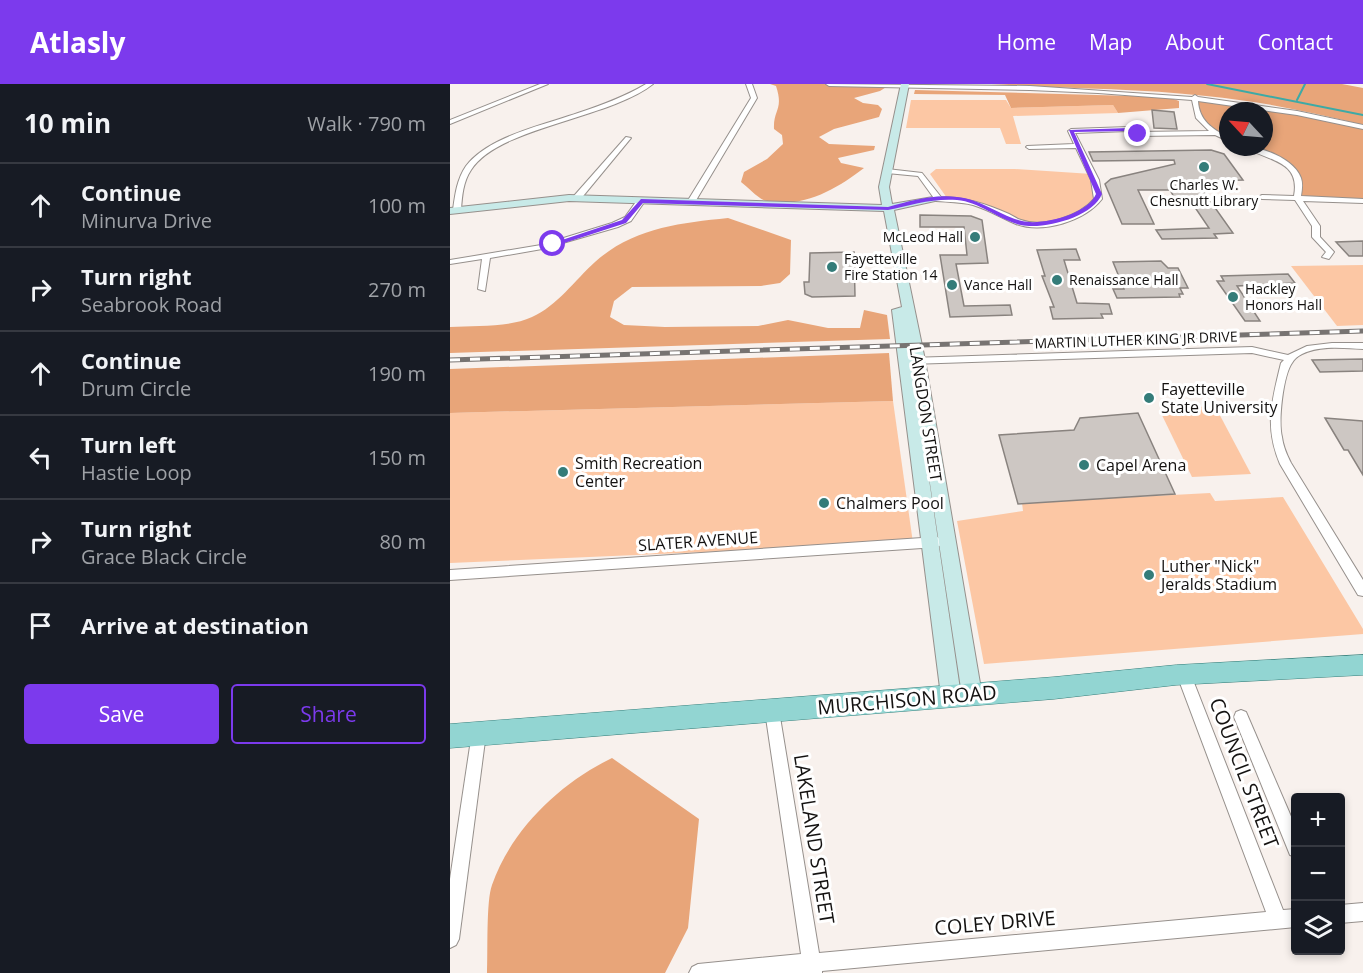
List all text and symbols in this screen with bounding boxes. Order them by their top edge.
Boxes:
text: Atlasly [30,23,125,61]
text: Home [997,28,1056,56]
text: Map [1089,28,1132,56]
text: About [1165,28,1225,56]
text: Contact [1258,28,1333,56]
north arrow [1219,102,1273,156]
text: 10 min [24,105,111,141]
text: Walk · 790 m [307,110,426,137]
route end [1124,120,1150,146]
marker: Charles W. Chesnutt Library [1197,160,1211,174]
place label: Charles W. Chesnutt Library [1150,175,1259,210]
text: Continue [81,177,181,207]
icon: ahead [24,189,57,222]
text: 100 m [368,192,426,219]
text: Minurva Drive [81,207,212,234]
place label: McLeod Hall [883,227,963,246]
route start [539,230,565,256]
marker: McLeod Hall [968,230,982,244]
place label: Fayetteville Fire Station 14 [844,249,938,284]
marker: Fayetteville Fire Station 14 [825,260,839,274]
text: Turn right [81,261,192,291]
place label: Renaissance Hall [1069,270,1178,289]
icon: right [24,273,57,306]
marker: Renaissance Hall [1050,273,1064,287]
place label: Vance Hall [964,275,1032,294]
text: 270 m [368,276,426,303]
marker: Vance Hall [945,278,959,292]
place label: Hackley Honors Hall [1245,279,1322,314]
marker: Hackley Honors Hall [1226,290,1240,304]
text: Seabrook Road [81,291,222,318]
street label: MARTIN LUTHER KING JR DRIVE [1034,326,1238,353]
text: Continue [81,345,181,375]
street label: LANGDON STREET [904,345,948,483]
icon: ahead [24,357,57,390]
text: 190 m [368,360,426,387]
text: Drum Circle [81,375,191,402]
place label: Fayetteville State University [1161,378,1279,418]
marker: Fayetteville State University [1142,391,1156,405]
text: Turn left [81,429,176,459]
icon: left [24,441,57,474]
text: 150 m [368,444,426,471]
place label: Smith Recreation Center [575,452,702,492]
place label: Capel Arena [1096,454,1186,476]
marker: Capel Arena [1077,458,1091,472]
text: Hastie Loop [81,459,192,486]
marker: Smith Recreation Center [556,465,570,479]
place label: Chalmers Pool [836,492,944,514]
marker: Chalmers Pool [817,496,831,510]
text: Turn right [81,513,192,543]
icon: right [24,525,57,558]
street label: SLATER AVENUE [637,526,759,556]
text: 80 m [379,528,426,555]
text: Grace Black Circle [81,543,247,570]
place label: Luther "Nick" Jeralds Stadium [1159,555,1277,595]
marker: Luther "Nick" Jeralds Stadium [1142,568,1156,582]
icon: arrive [24,609,57,642]
text: Arrive at destination [81,610,309,640]
street label: MURCHISON ROAD [816,678,998,721]
button: Save [24,684,219,744]
button: Share [231,684,426,744]
street label: COUNCIL STREET [1203,694,1286,852]
street label: LAKELAND STREET [788,752,841,926]
map controls [1291,793,1345,955]
button: + [1291,793,1345,847]
button: − [1291,847,1345,901]
button: layers [1291,901,1345,955]
street label: COLEY DRIVE [933,904,1057,941]

